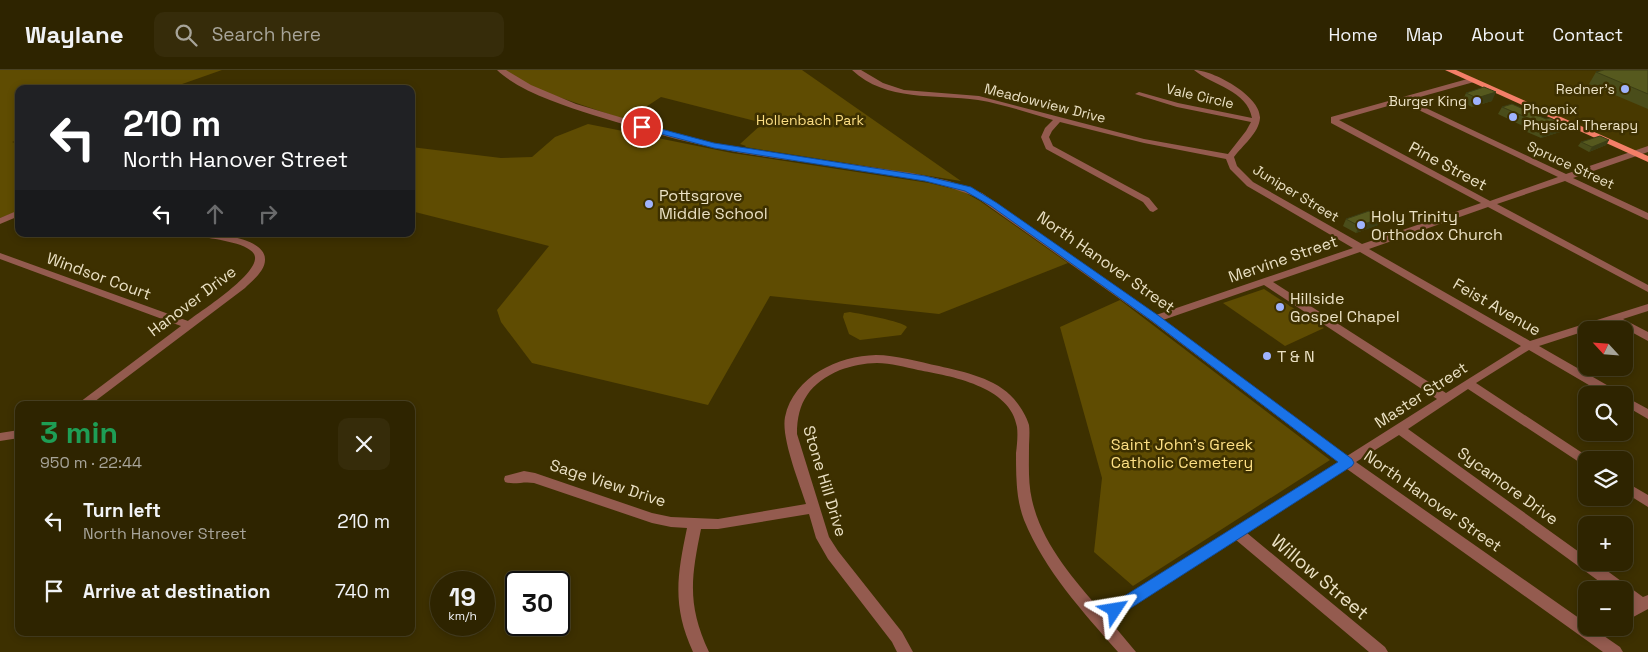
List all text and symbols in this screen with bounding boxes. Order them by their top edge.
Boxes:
search box [154,12,504,57]
text: Waylane [25,19,124,50]
icon: search [172,21,200,49]
text: Search here [212,22,321,47]
text: Home [1329,23,1378,46]
text: Map [1406,23,1443,46]
text: About [1471,23,1525,46]
text: Contact [1553,23,1623,46]
street label: Meadowview Drive [982,79,1108,127]
street label: Vale Circle [1164,79,1236,113]
place label: Redner's [1556,80,1615,98]
marker: Redner's [1619,83,1631,95]
place label: Burger King [1388,92,1467,110]
marker: Burger King [1471,95,1483,107]
place label: Phoenix Physical Therapy [1523,100,1638,134]
text: 210 m [123,102,221,146]
icon: left [40,105,105,170]
pin [621,106,663,148]
park label: Hollenbach Park [756,111,865,129]
marker: Phoenix Physical Therapy [1507,111,1519,123]
icon: arrive [628,113,656,141]
street label: Pine Street [1405,137,1491,195]
street label: Spruce Street [1524,137,1618,193]
text: North Hanover Street [123,145,348,173]
street label: Juniper Street [1250,160,1342,226]
place label: Pottsgrove Middle School [659,185,768,224]
marker: Pottsgrove Middle School [643,198,655,210]
icon: left [148,200,176,228]
icon: ahead [201,200,229,228]
icon: right [254,200,282,228]
street label: North Hanover Street [1033,206,1179,318]
place label: Holy Trinity Orthodox Church [1371,206,1503,245]
marker: Holy Trinity Orthodox Church [1355,219,1367,231]
street label: Mervine Street [1226,230,1340,288]
street label: Windsor Court [44,247,154,305]
street label: Hanover Drive [144,261,240,341]
street label: Feist Avenue [1449,273,1545,341]
place label: Hillside Gospel Chapel [1290,288,1400,327]
marker: Hillside Gospel Chapel [1274,301,1286,313]
north arrow [1578,321,1632,376]
map controls [1578,321,1633,636]
place label: T & N [1277,346,1315,367]
marker: T & N [1261,350,1273,362]
street label: Master Street [1370,357,1472,433]
button: search [1578,386,1633,441]
text: 3 min [40,413,118,452]
button: close [338,418,390,470]
street label: Stone Hill Drive [798,423,852,539]
park label: Saint John's Greek Catholic Cemetery [1111,434,1254,473]
street label: Sycamore Drive [1453,442,1563,530]
street label: North Hanover Street [1360,445,1506,557]
button: layers [1578,451,1633,506]
text: 950 m · 22:44 [40,452,142,473]
street label: Sage View Drive [547,454,669,512]
text: Turn left [83,498,161,523]
icon: left [40,507,68,535]
text: 210 m [337,509,390,534]
button: + [1578,516,1633,571]
text: North Hanover Street [83,523,247,544]
street label: Willow Street [1266,529,1374,625]
speed limit sign: 30 [505,571,570,636]
icon: arrive [40,577,68,605]
text: Arrive at destination [83,579,271,604]
text: 740 m [335,579,390,604]
text: 19 [449,581,476,613]
button: − [1578,581,1633,636]
position arrow [1088,583,1140,635]
text: km/h [448,608,477,624]

